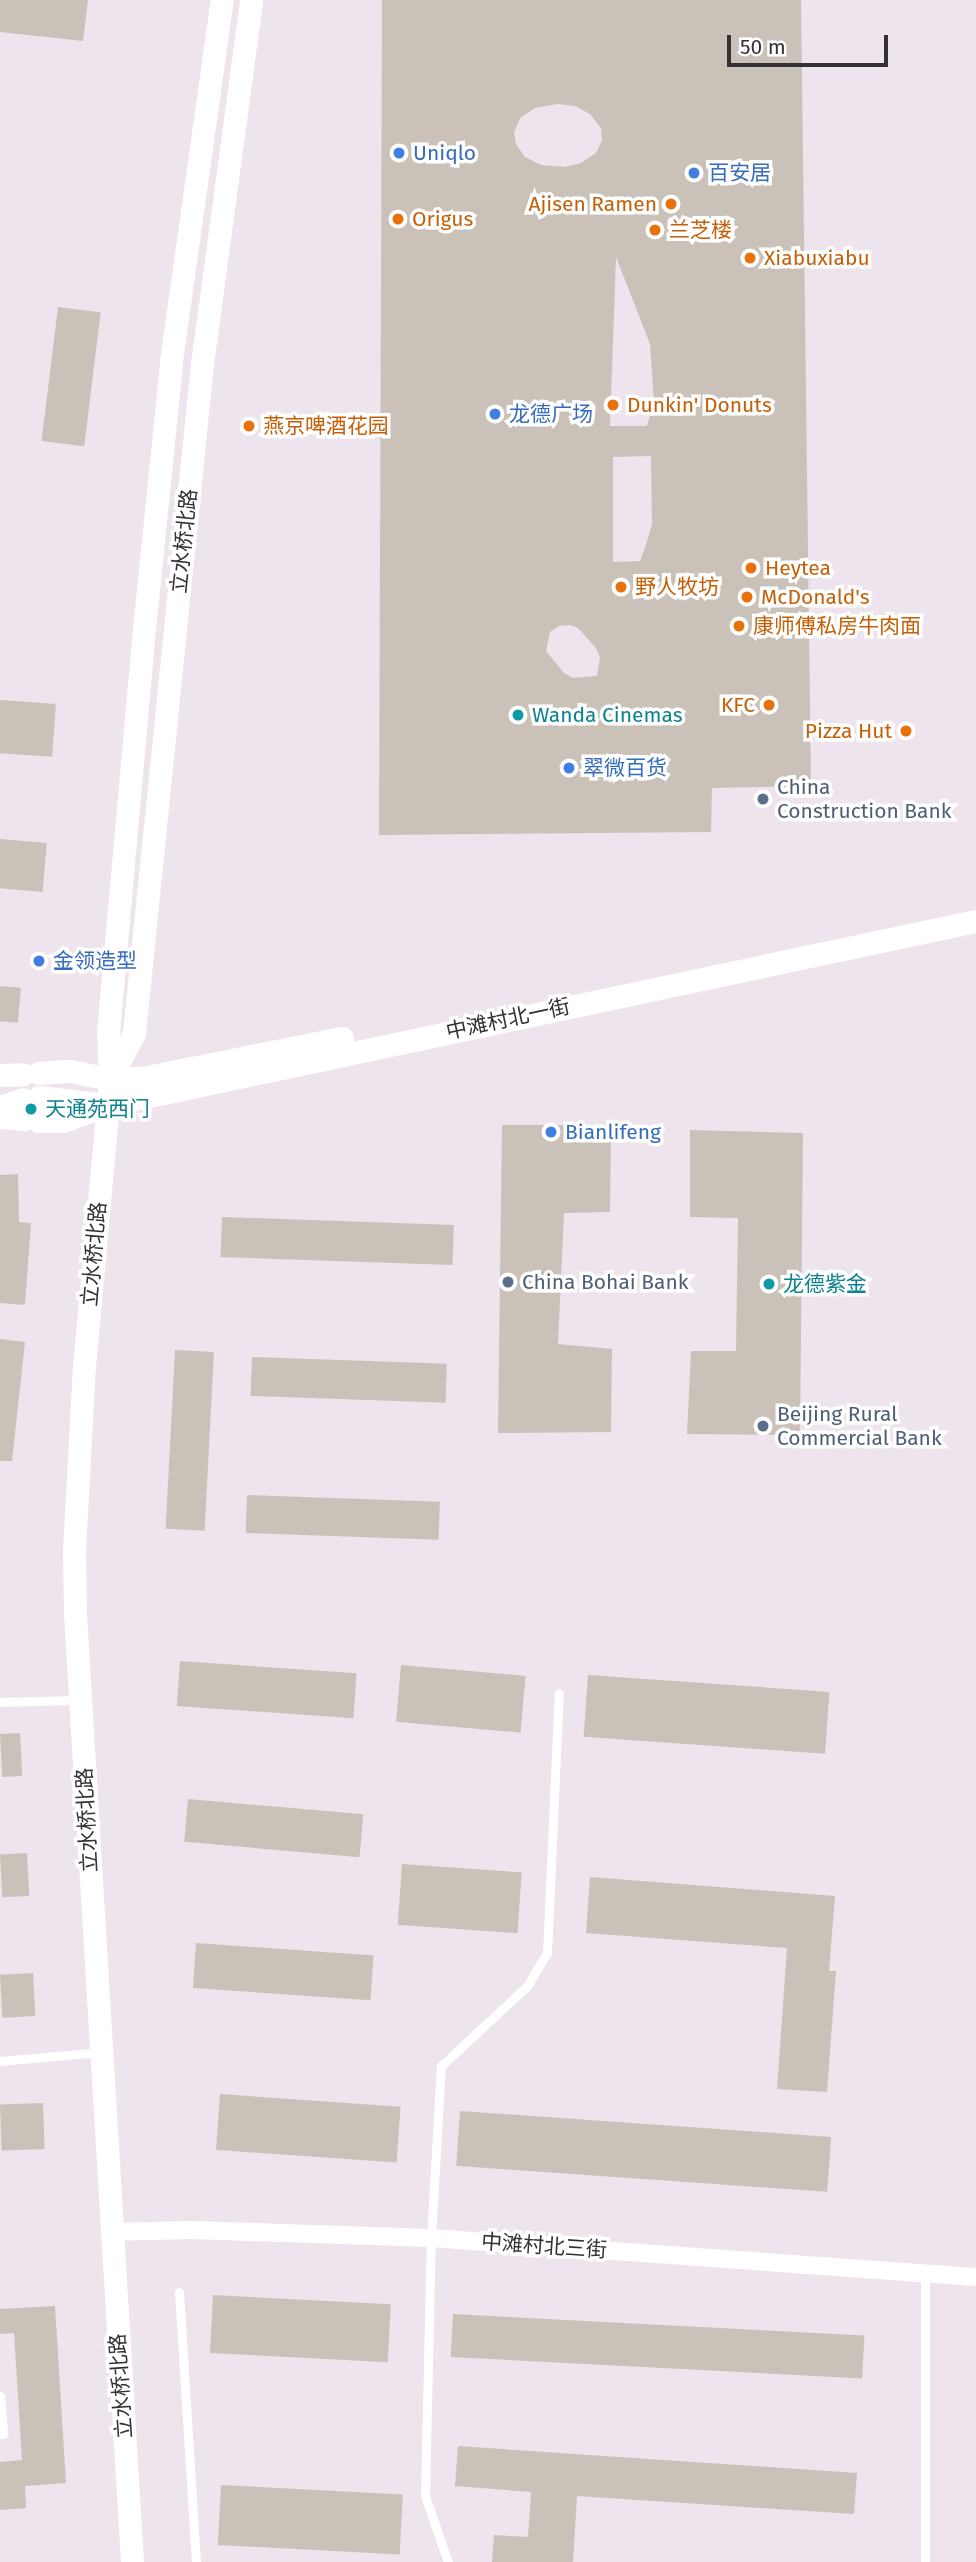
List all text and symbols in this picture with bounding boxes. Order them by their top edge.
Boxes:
scale bar [731,21,892,65]
text: 50 m [740,34,786,60]
place label: Uniqlo [413,140,476,166]
marker: Uniqlo [391,145,407,161]
place label: 百安居 [708,160,771,186]
marker: 百安居 [686,165,702,181]
place label: Ajisen Ramen [528,191,657,217]
marker: Ajisen Ramen [663,196,679,212]
place label: Origus [412,206,473,232]
marker: Origus [390,211,406,227]
place label: 兰芝楼 [669,217,732,243]
marker: 兰芝楼 [647,222,663,238]
place label: Xiabuxiabu [764,245,870,271]
marker: Xiabuxiabu [742,250,758,266]
place label: Dunkin' Donuts [627,392,772,418]
marker: Dunkin' Donuts [605,397,621,413]
place label: 龙德广场 [509,401,593,427]
marker: 龙德广场 [487,406,503,422]
place label: 燕京啤酒花园 [263,413,389,439]
marker: 燕京啤酒花园 [241,418,257,434]
street label: 立水桥北路 [166,487,202,595]
place label: Heytea [765,555,831,581]
marker: Heytea [743,560,759,576]
place label: 野人牧坊 [635,574,719,600]
marker: 野人牧坊 [613,579,629,595]
place label: McDonald's [761,584,869,610]
marker: McDonald's [739,589,755,605]
place label: 康师傅私房牛肉面 [753,613,921,639]
marker: 康师傅私房牛肉面 [731,618,747,634]
place label: KFC [721,692,755,718]
marker: KFC [761,697,777,713]
place label: Wanda Cinemas [532,702,682,728]
marker: Wanda Cinemas [510,707,526,723]
place label: Pizza Hut [805,718,892,744]
marker: Pizza Hut [898,723,914,739]
place label: 翠微百货 [583,755,667,781]
marker: 翠微百货 [561,760,577,776]
place label: China Construction Bank [777,774,952,824]
marker: China Construction Bank [755,791,771,807]
place label: 金领造型 [53,948,137,974]
marker: 金领造型 [31,953,47,969]
street label: 中滩村北一街 [444,994,572,1044]
place label: 天通苑西门 [45,1096,150,1122]
marker: 天通苑西门 [23,1101,39,1117]
place label: Bianlifeng [565,1119,661,1145]
marker: Bianlifeng [543,1124,559,1140]
street label: 立水桥北路 [77,1201,111,1307]
place label: China Bohai Bank [522,1269,689,1295]
place label: 龙德紫金 [783,1271,867,1297]
marker: China Bohai Bank [500,1274,516,1290]
marker: 龙德紫金 [761,1276,777,1292]
place label: Beijing Rural Commercial Bank [777,1401,942,1451]
marker: Beijing Rural Commercial Bank [755,1418,771,1434]
street label: 立水桥北路 [72,1767,102,1873]
street label: 中滩村北三街 [480,2229,608,2263]
street label: 立水桥北路 [105,2333,137,2439]

